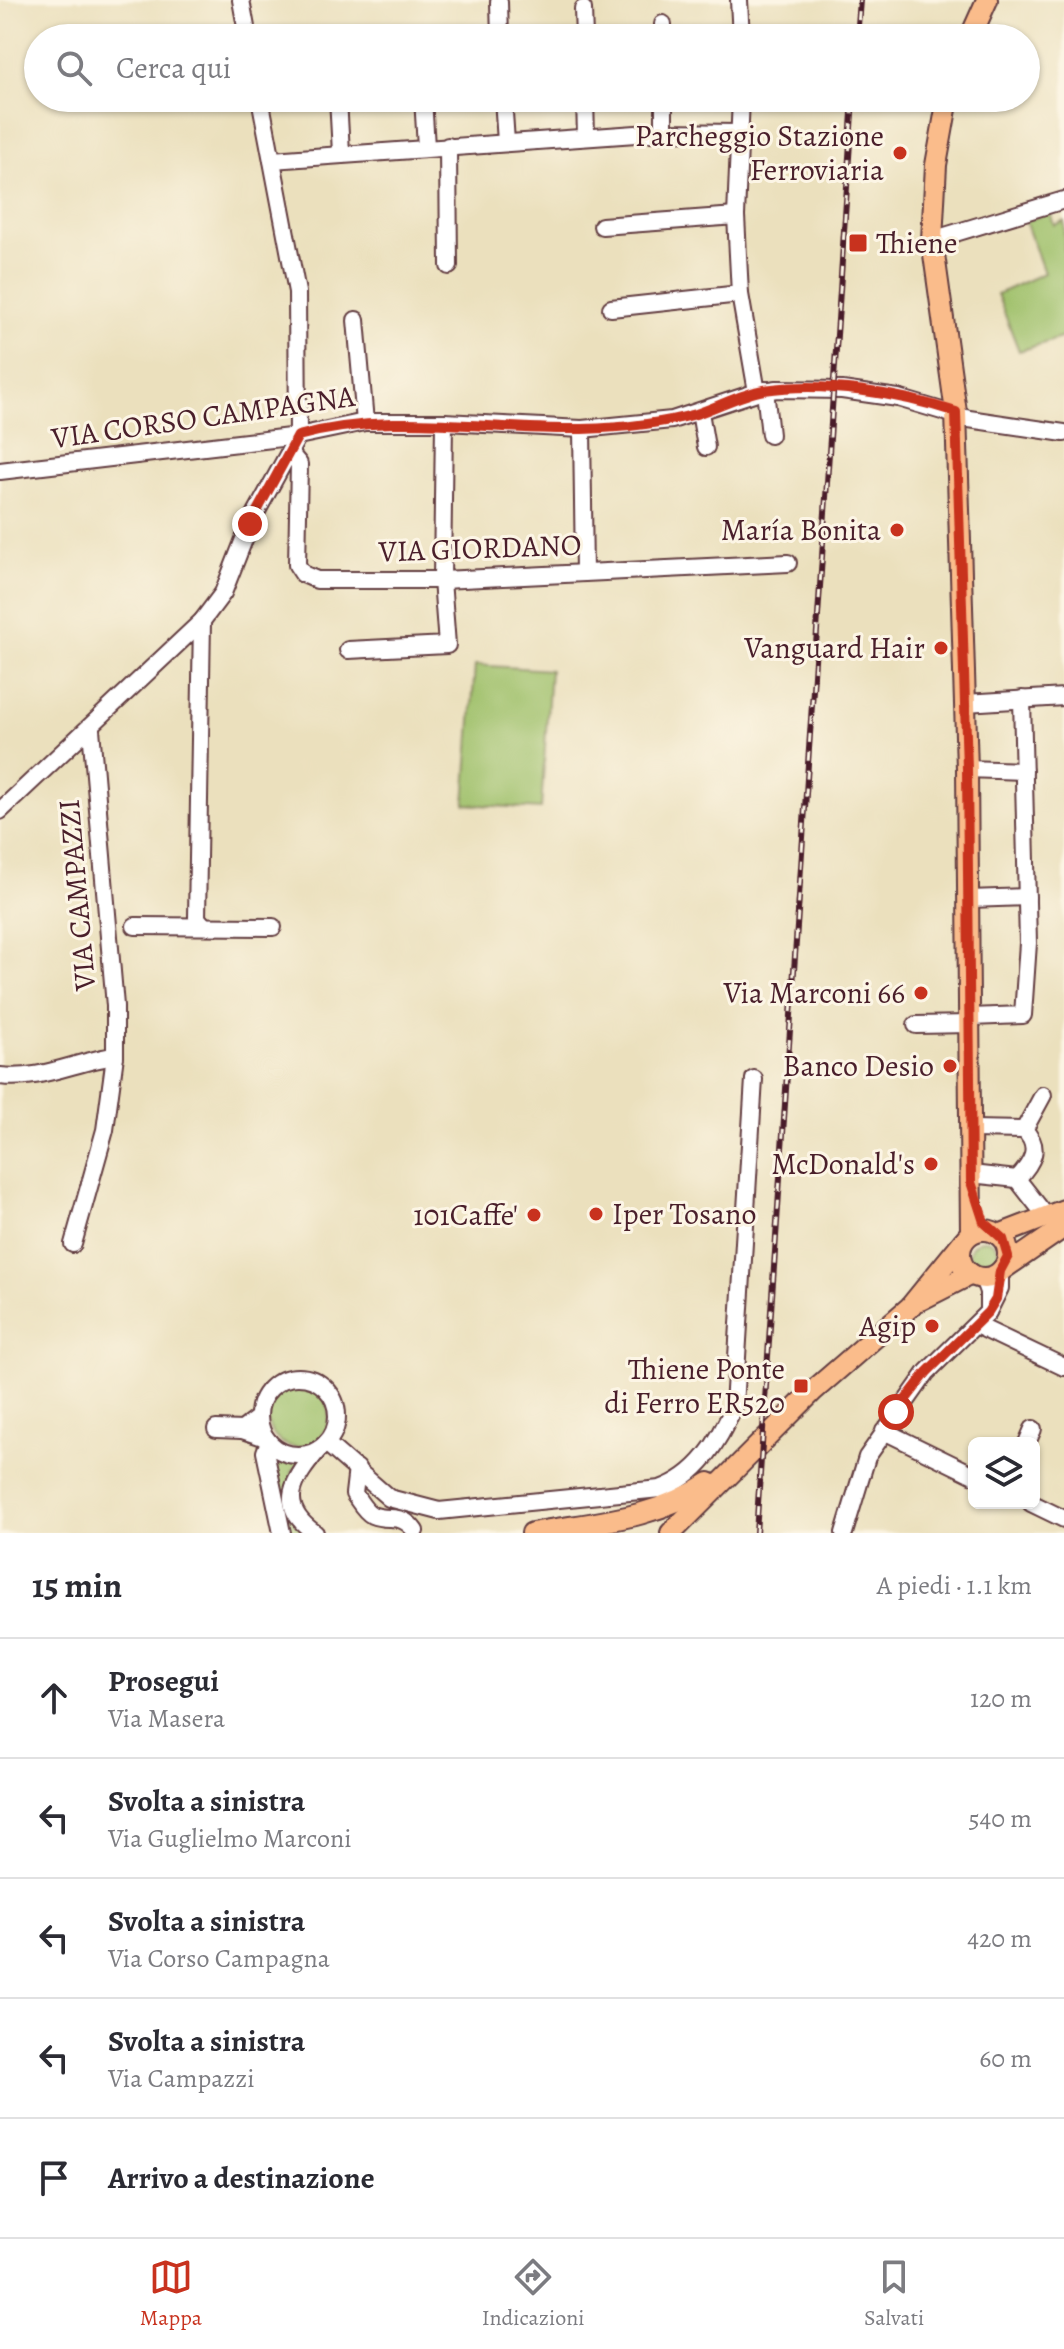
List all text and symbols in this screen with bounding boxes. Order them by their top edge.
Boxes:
search box [24,24,1040,112]
icon: search [52,46,96,90]
text: Cerca qui [116,48,231,88]
place label: Parcheggio Stazione Ferroviaria [635,116,884,190]
marker: Parcheggio Stazione Ferroviaria [891,144,909,162]
place label: Thiene [876,223,957,263]
marker: Thiene [847,232,869,254]
street label: VIA CORSO CAMPAGNA [48,376,358,458]
route end [232,506,268,542]
place label: María Bonita [721,510,881,550]
marker: María Bonita [888,521,906,539]
street label: VIA GIORDANO [377,524,582,572]
place label: Vanguard Hair [743,628,925,668]
marker: Vanguard Hair [932,639,950,657]
street label: VIA CAMPAZZI [49,798,105,993]
place label: Via Marconi 66 [722,973,905,1013]
marker: Via Marconi 66 [912,984,930,1002]
place label: Banco Desio [783,1046,934,1086]
marker: Banco Desio [941,1057,959,1075]
place label: McDonald's [771,1144,915,1184]
marker: McDonald's [922,1155,940,1173]
place label: Iper Tosano [612,1194,756,1234]
place label: 101Caffe' [413,1195,518,1235]
marker: Iper Tosano [587,1205,605,1223]
marker: 101Caffe' [525,1206,543,1224]
place label: Agip [858,1306,916,1346]
marker: Agip [923,1317,941,1335]
place label: Thiene Ponte di Ferro ER520 [604,1349,785,1423]
marker: Thiene Ponte di Ferro ER520 [792,1377,810,1395]
route start [878,1394,914,1430]
map controls [968,1437,1040,1509]
button: layers [968,1437,1040,1509]
text: 15 min [32,1562,122,1609]
text: A piedi · 1.1 km [877,1568,1032,1603]
text: Prosegui [108,1661,219,1701]
icon: ahead [32,1676,76,1720]
text: 120 m [970,1681,1032,1716]
text: Via Masera [108,1701,225,1736]
text: Svolta a sinistra [108,1781,305,1821]
icon: left [32,1796,76,1840]
text: 540 m [968,1801,1032,1836]
text: Via Guglielmo Marconi [108,1821,351,1856]
text: Svolta a sinistra [108,1901,305,1941]
icon: left [32,1916,76,1960]
text: 420 m [967,1921,1032,1956]
text: Via Corso Campagna [108,1941,330,1976]
text: Svolta a sinistra [108,2021,305,2061]
icon: left [32,2036,76,2080]
text: 60 m [979,2041,1032,2076]
text: Via Campazzi [108,2061,255,2096]
icon: arrive [32,2156,76,2200]
text: Arrivo a destinazione [108,2158,375,2198]
tab: Mappa [140,2255,202,2333]
tab: Indicazioni [482,2255,584,2333]
tab: Salvati [864,2255,924,2333]

